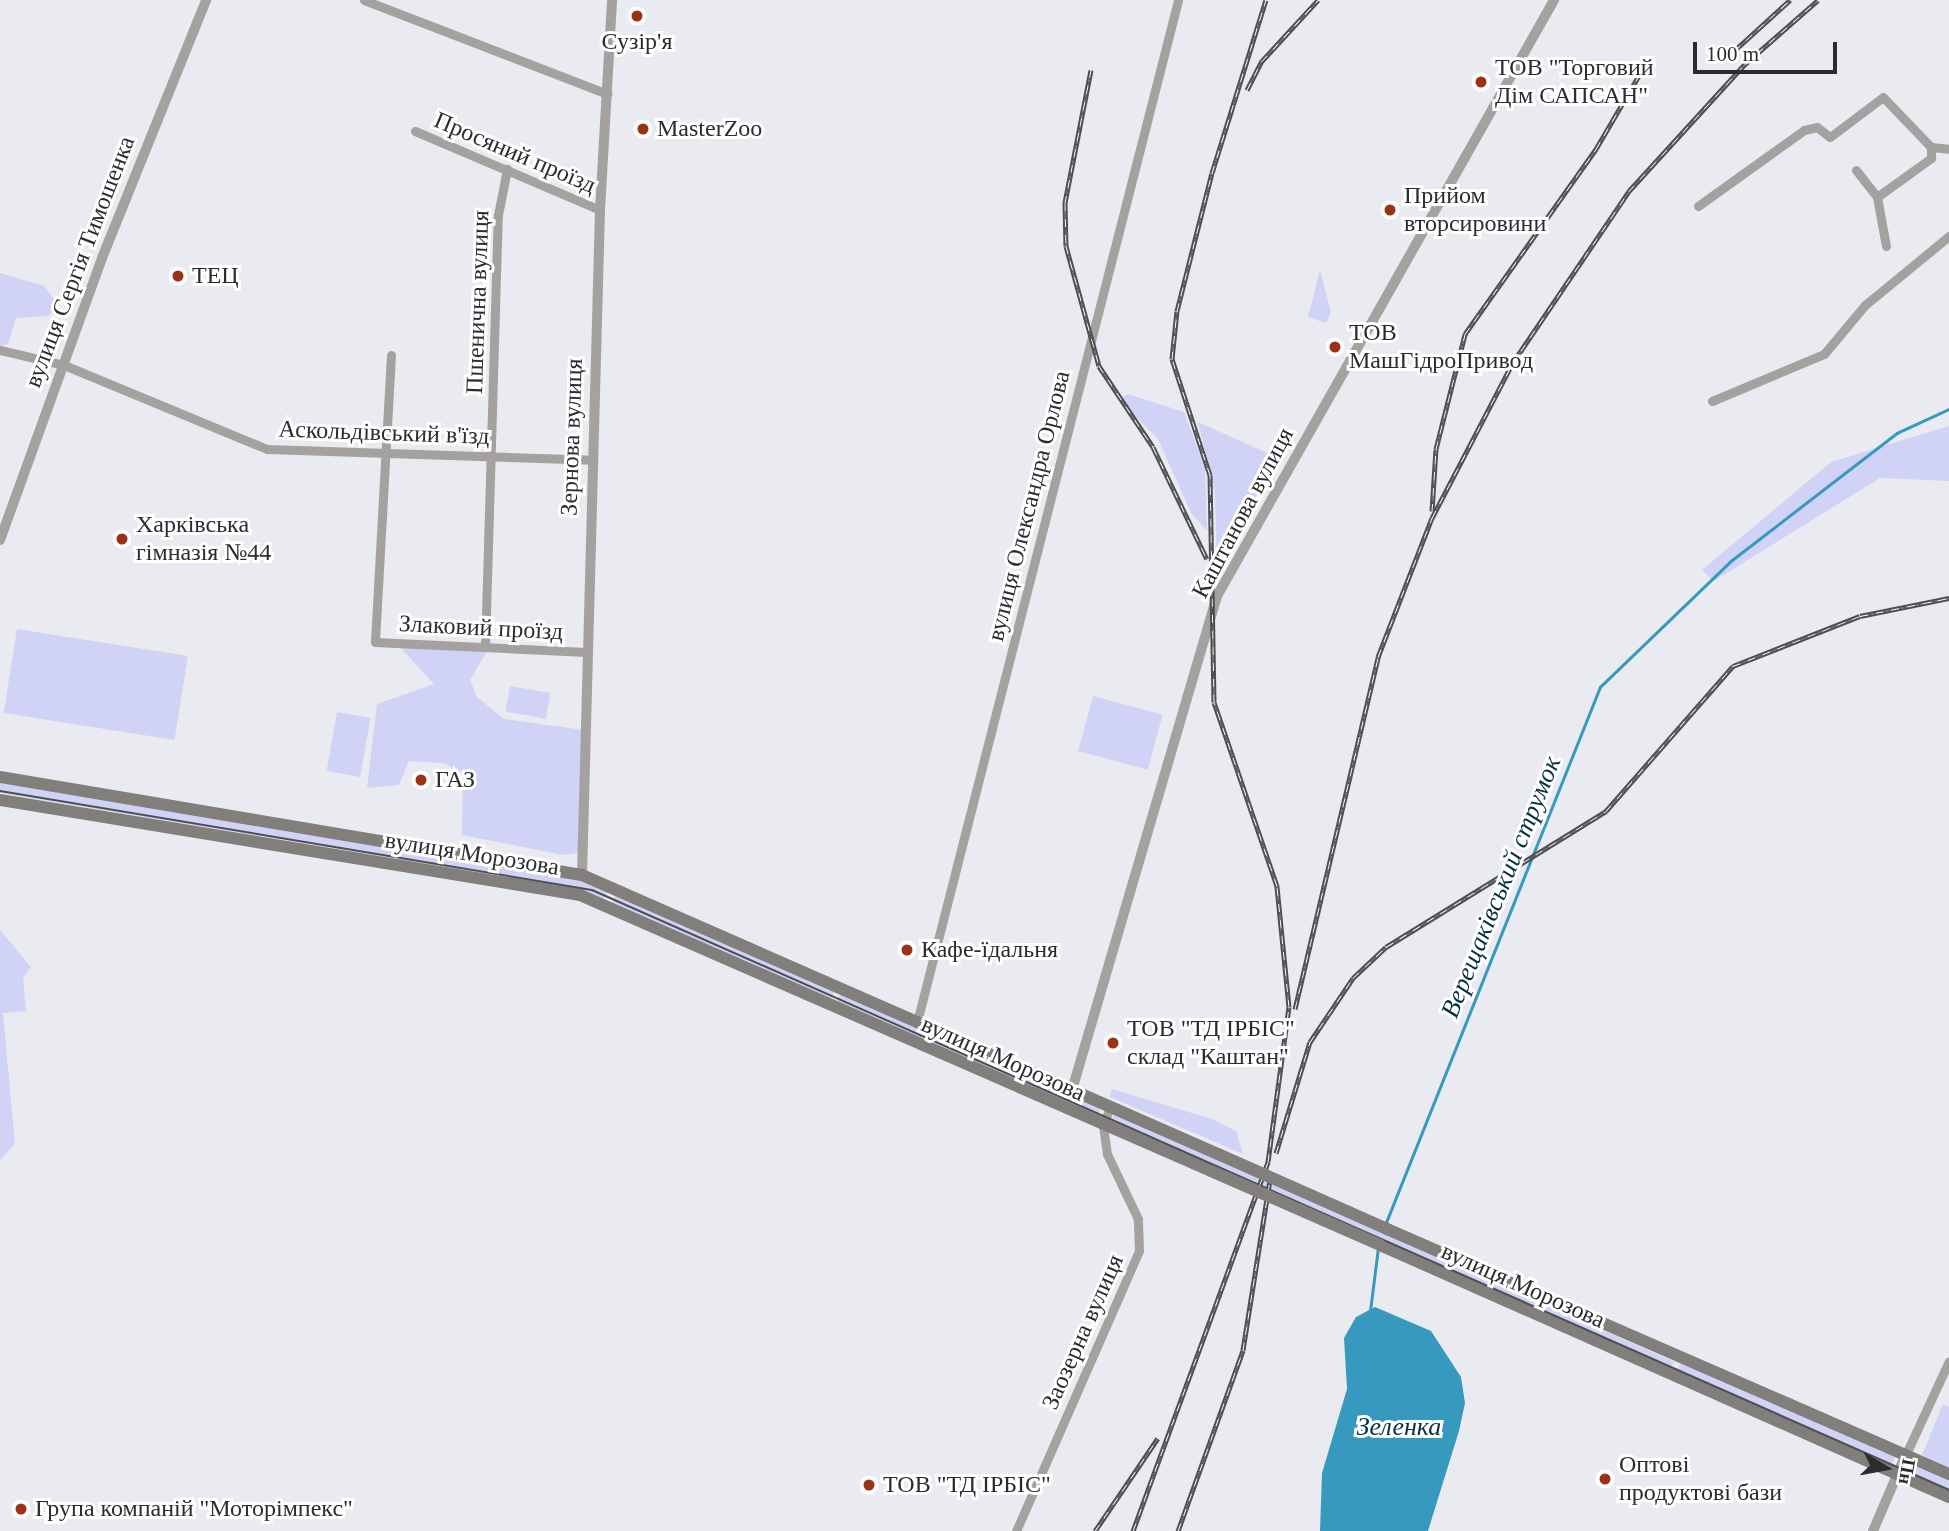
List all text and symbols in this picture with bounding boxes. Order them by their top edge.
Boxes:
marker: Сузір'я [629,8,645,24]
place label: Сузір'я [602,28,672,56]
scale bar [1697,28,1840,72]
text: 100 m [1706,42,1759,66]
place label: ТОВ "Торговий Дім САПСАН" [1495,54,1654,110]
marker: ТОВ "Торговий Дім САПСАН" [1473,74,1489,90]
street label: Просяний проїзд [430,106,600,200]
place label: MasterZoo [657,115,762,143]
marker: MasterZoo [635,121,651,137]
street label: вулиця Сергія Тимошенка [19,132,141,392]
place label: Прийом вторсировини [1404,182,1546,238]
marker: Прийом вторсировини [1382,202,1398,218]
street label: Пшенична вулиця [460,210,496,394]
place label: ТЕЦ [192,262,239,290]
marker: ТЕЦ [170,268,186,284]
place label: ТОВ МашГідроПривод [1349,319,1533,375]
marker: ТОВ МашГідроПривод [1327,339,1343,355]
street label: Зернова вулиця [555,358,589,516]
street label: вулиця Олександра Орлова [982,368,1076,644]
street label: Аскольдівський в'їзд [278,415,490,451]
street label: Каштанова вулиця [1186,423,1300,603]
place label: Харківська гімназія №44 [136,511,271,567]
marker: Харківська гімназія №44 [114,531,130,547]
street label: Злаковий проїзд [398,609,564,647]
water label: Верещаківський струмок [1434,752,1568,1022]
place label: ГАЗ [435,766,475,794]
marker: ГАЗ [413,772,429,788]
street label: вулиця Морозова [383,826,561,882]
place label: Кафе-їдальня [921,936,1058,964]
marker: Кафе-їдальня [899,942,915,958]
street label: вулиця Морозова [917,1010,1089,1108]
place label: ТОВ "ТД ІРБІС" склад "Каштан" [1127,1015,1295,1071]
marker: ТОВ "ТД ІРБІС" склад "Каштан" [1105,1035,1121,1051]
street label: вулиця Морозова [1437,1237,1609,1335]
street label: Заозерна вулиця [1036,1250,1130,1414]
water label: Зеленка [1357,1411,1441,1443]
north arrow [1851,1433,1921,1503]
place label: Оптові продуктові бази [1619,1451,1782,1507]
text: Пн [1895,1457,1920,1486]
place label: ТОВ "ТД ІРБІС" [883,1471,1051,1499]
marker: Оптові продуктові бази [1597,1471,1613,1487]
marker: ТОВ "ТД ІРБІС" [861,1477,877,1493]
place label: Група компаній "Моторімпекс" [35,1495,353,1523]
marker: Група компаній "Моторімпекс" [13,1501,29,1517]

